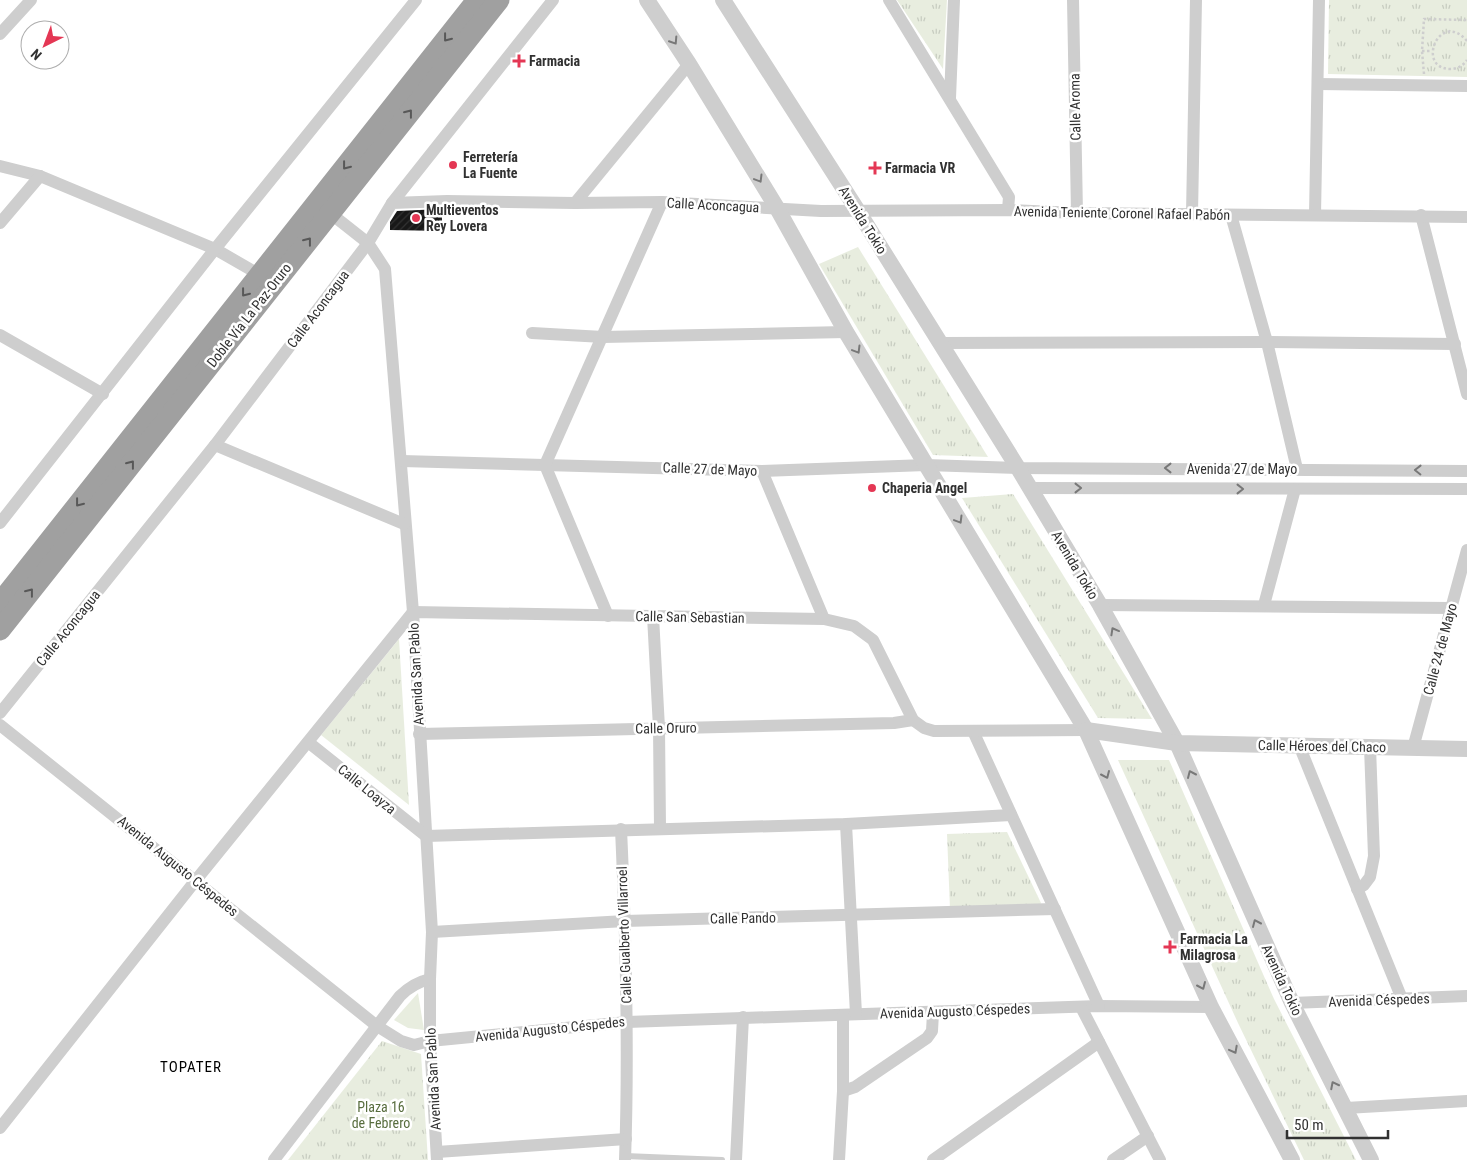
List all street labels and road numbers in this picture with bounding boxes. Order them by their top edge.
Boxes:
street label: Calle Aroma [1066,73,1084,141]
street label: Avenida Tokio [836,183,890,257]
street label: Calle Aconcagua [666,195,760,215]
street label: Avenida Teniente Coronel Rafael Pabón [1014,203,1230,223]
street label: Doble Vía La Paz-Oruro [204,260,294,370]
street label: Calle Aconcagua [284,267,352,351]
street label: Calle 27 de Mayo [662,459,758,479]
street label: Avenida 27 de Mayo [1187,461,1297,477]
street label: Avenida Tokio [1048,528,1102,602]
street label: Calle Aconcagua [33,587,103,669]
street label: Calle 24 de Mayo [1420,601,1460,697]
street label: Calle San Sebastian [635,608,745,626]
street label: Avenida San Pablo [405,622,427,726]
street label: Calle Oruro [635,719,697,737]
street label: Calle Héroes del Chaco [1258,737,1386,755]
street label: Calle Loayza [335,761,399,817]
street label: Avenida Augusto Céspedes [115,812,241,920]
street label: Calle Gualberto Villarroel [614,866,634,1004]
street label: Calle Pando [710,909,776,927]
street label: Avenida Tokio [1258,942,1306,1018]
street label: Avenida Céspedes [1328,990,1430,1010]
street label: Avenida Augusto Céspedes [880,1000,1030,1022]
street label: Avenida Augusto Céspedes [474,1013,626,1045]
street label: Avenida San Pablo [422,1027,444,1131]

